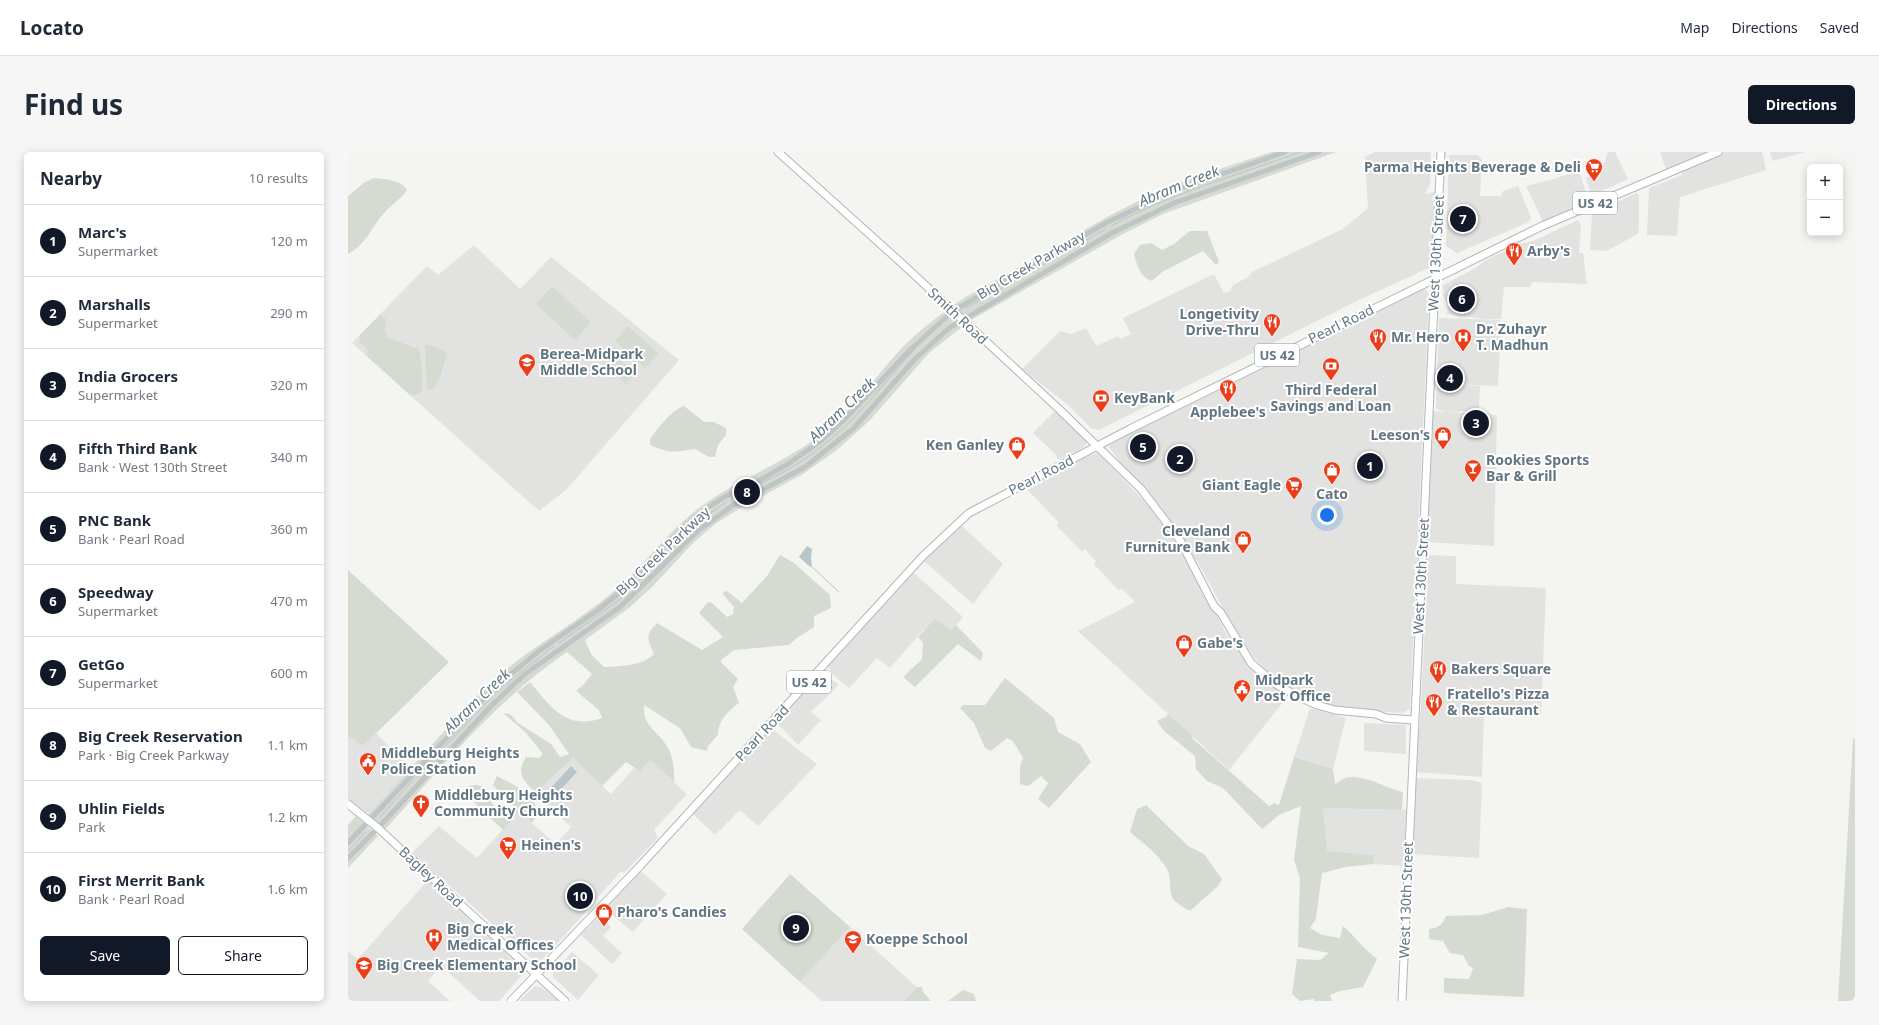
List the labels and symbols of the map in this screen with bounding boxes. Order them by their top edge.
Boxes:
place label: Parma Heights Beverage & Deli [1364,157,1581,176]
supermarket icon: Parma Heights Beverage & Deli [1584,157,1604,182]
water label: Abram Creek [1134,160,1222,211]
road number: US 42 [1573,192,1617,214]
street label: West 130th Street [1423,194,1448,312]
pin: 7 [1450,204,1476,234]
street label: Big Creek Parkway [973,225,1089,303]
restaurant icon: Arby's [1504,241,1524,266]
place label: Arby's [1527,241,1570,260]
street label: Smith Road [924,283,992,348]
pin: 6 [1449,284,1475,314]
street label: Pearl Road [1305,299,1377,348]
place label: Longetivity Drive-Thru [1180,304,1259,339]
restaurant icon: Longetivity Drive-Thru [1262,312,1282,337]
place label: Dr. Zuhayr T. Madhun [1476,319,1549,354]
restaurant icon: Mr. Hero [1368,327,1388,352]
place label: Mr. Hero [1391,327,1450,346]
hospital icon: Dr. Zuhayr T. Madhun [1453,327,1473,352]
place label: Berea-Midpark Middle School [540,344,644,379]
road number: US 42 [1255,344,1299,366]
school or university icon: Berea-Midpark Middle School [517,352,537,377]
bank icon: Third Federal Savings and Loan [1321,356,1341,381]
pin: 4 [1437,363,1463,393]
water label: Abram Creek [803,372,879,447]
restaurant icon: Applebee's [1218,378,1238,403]
place label: Third Federal Savings and Loan [1271,380,1391,415]
bank icon: KeyBank [1091,388,1111,413]
place label: KeyBank [1114,388,1175,407]
place label: Applebee's [1190,402,1266,421]
pin: 3 [1463,408,1489,438]
place label: Leeson's [1370,425,1430,444]
shop icon: Leeson's [1433,425,1453,450]
pin: 5 [1130,432,1156,462]
place label: Ken Ganley [926,435,1004,454]
shop icon: Ken Ganley [1007,435,1027,460]
pin: 2 [1167,444,1193,474]
street label: Pearl Road [1005,450,1077,499]
place label: Rookies Sports Bar & Grill [1486,450,1589,485]
pin: 1 [1357,451,1383,481]
bar icon: Rookies Sports Bar & Grill [1463,458,1483,483]
shop icon: Cato [1322,460,1342,485]
place label: Giant Eagle [1202,475,1281,494]
supermarket icon: Giant Eagle [1284,475,1304,500]
pin: 8 [734,477,760,507]
place label: Cato [1316,484,1348,503]
street label: Big Creek Parkway [612,502,714,599]
your location [1317,505,1337,525]
street label: West 130th Street [1408,517,1433,635]
place label: Cleveland Furniture Bank [1125,521,1230,556]
shop icon: Cleveland Furniture Bank [1233,529,1253,554]
shop icon: Gabe's [1174,633,1194,658]
place label: Gabe's [1197,633,1243,652]
restaurant icon: Bakers Square [1428,659,1448,684]
place label: Bakers Square [1451,659,1551,678]
water label: Abram Creek [438,663,514,738]
place label: Midpark Post Office [1255,670,1331,705]
road number: US 42 [787,671,831,693]
public building icon: Midpark Post Office [1232,678,1252,703]
place label: Fratello's Pizza & Restaurant [1447,684,1549,719]
restaurant icon: Fratello's Pizza & Restaurant [1424,692,1444,717]
street label: Pearl Road [731,700,793,765]
place label: Middleburg Heights Police Station [381,743,519,778]
public building icon: Middleburg Heights Police Station [358,751,378,776]
place label: Middleburg Heights Community Church [434,785,572,820]
church icon: Middleburg Heights Community Church [411,793,431,818]
supermarket icon: Heinen's [498,835,518,860]
place label: Heinen's [521,835,581,854]
street label: West 130th Street [1394,841,1417,959]
street label: Bagley Road [395,842,468,911]
pin: 10 [567,881,593,911]
shop icon: Pharo's Candies [594,902,614,927]
place label: Pharo's Candies [617,902,727,921]
pin: 9 [783,913,809,943]
place label: Big Creek Medical Offices [447,919,554,954]
hospital icon: Big Creek Medical Offices [424,927,444,952]
school or university icon: Koeppe School [843,929,863,954]
place label: Koeppe School [866,929,968,948]
school or university icon: Big Creek Elementary School [354,955,374,980]
place label: Big Creek Elementary School [377,955,577,974]

